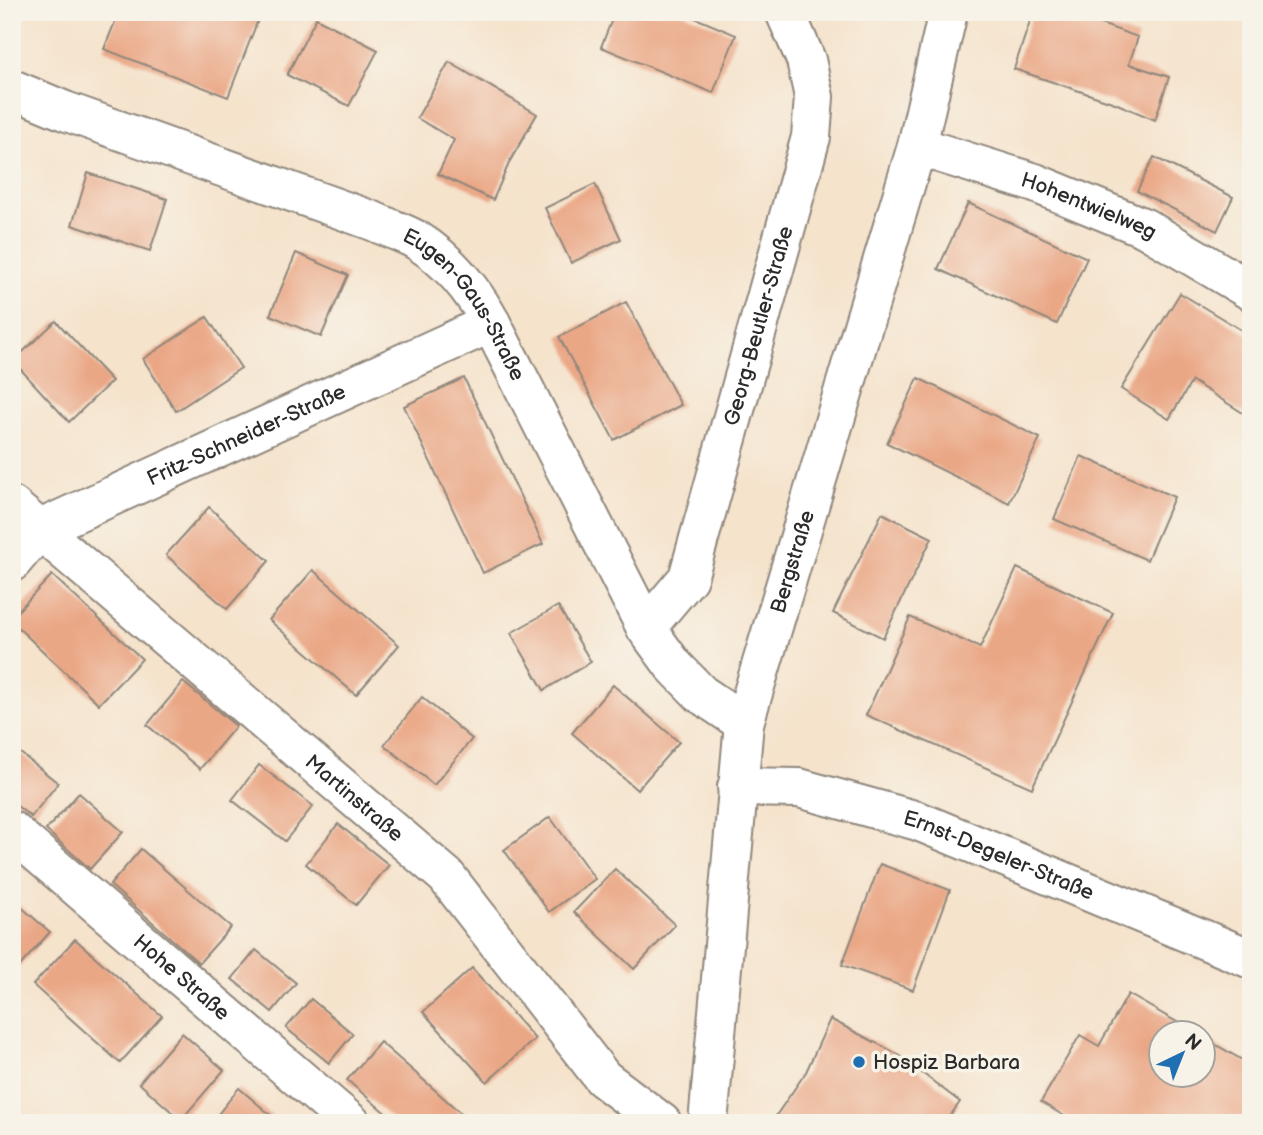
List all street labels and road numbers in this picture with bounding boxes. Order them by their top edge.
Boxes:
street label: Hohentwielweg [1018,167,1161,245]
street label: Eugen-Gaus-Straße [399,223,531,385]
street label: Georg-Beutler-Straße [719,223,798,429]
street label: Fritz-Schneider-Straße [143,379,349,491]
street label: Bergstraße [765,507,820,616]
street label: Martinstraße [300,749,409,847]
street label: Ernst-Degeler-Straße [901,805,1098,905]
street label: Hohe Straße [128,929,235,1026]

